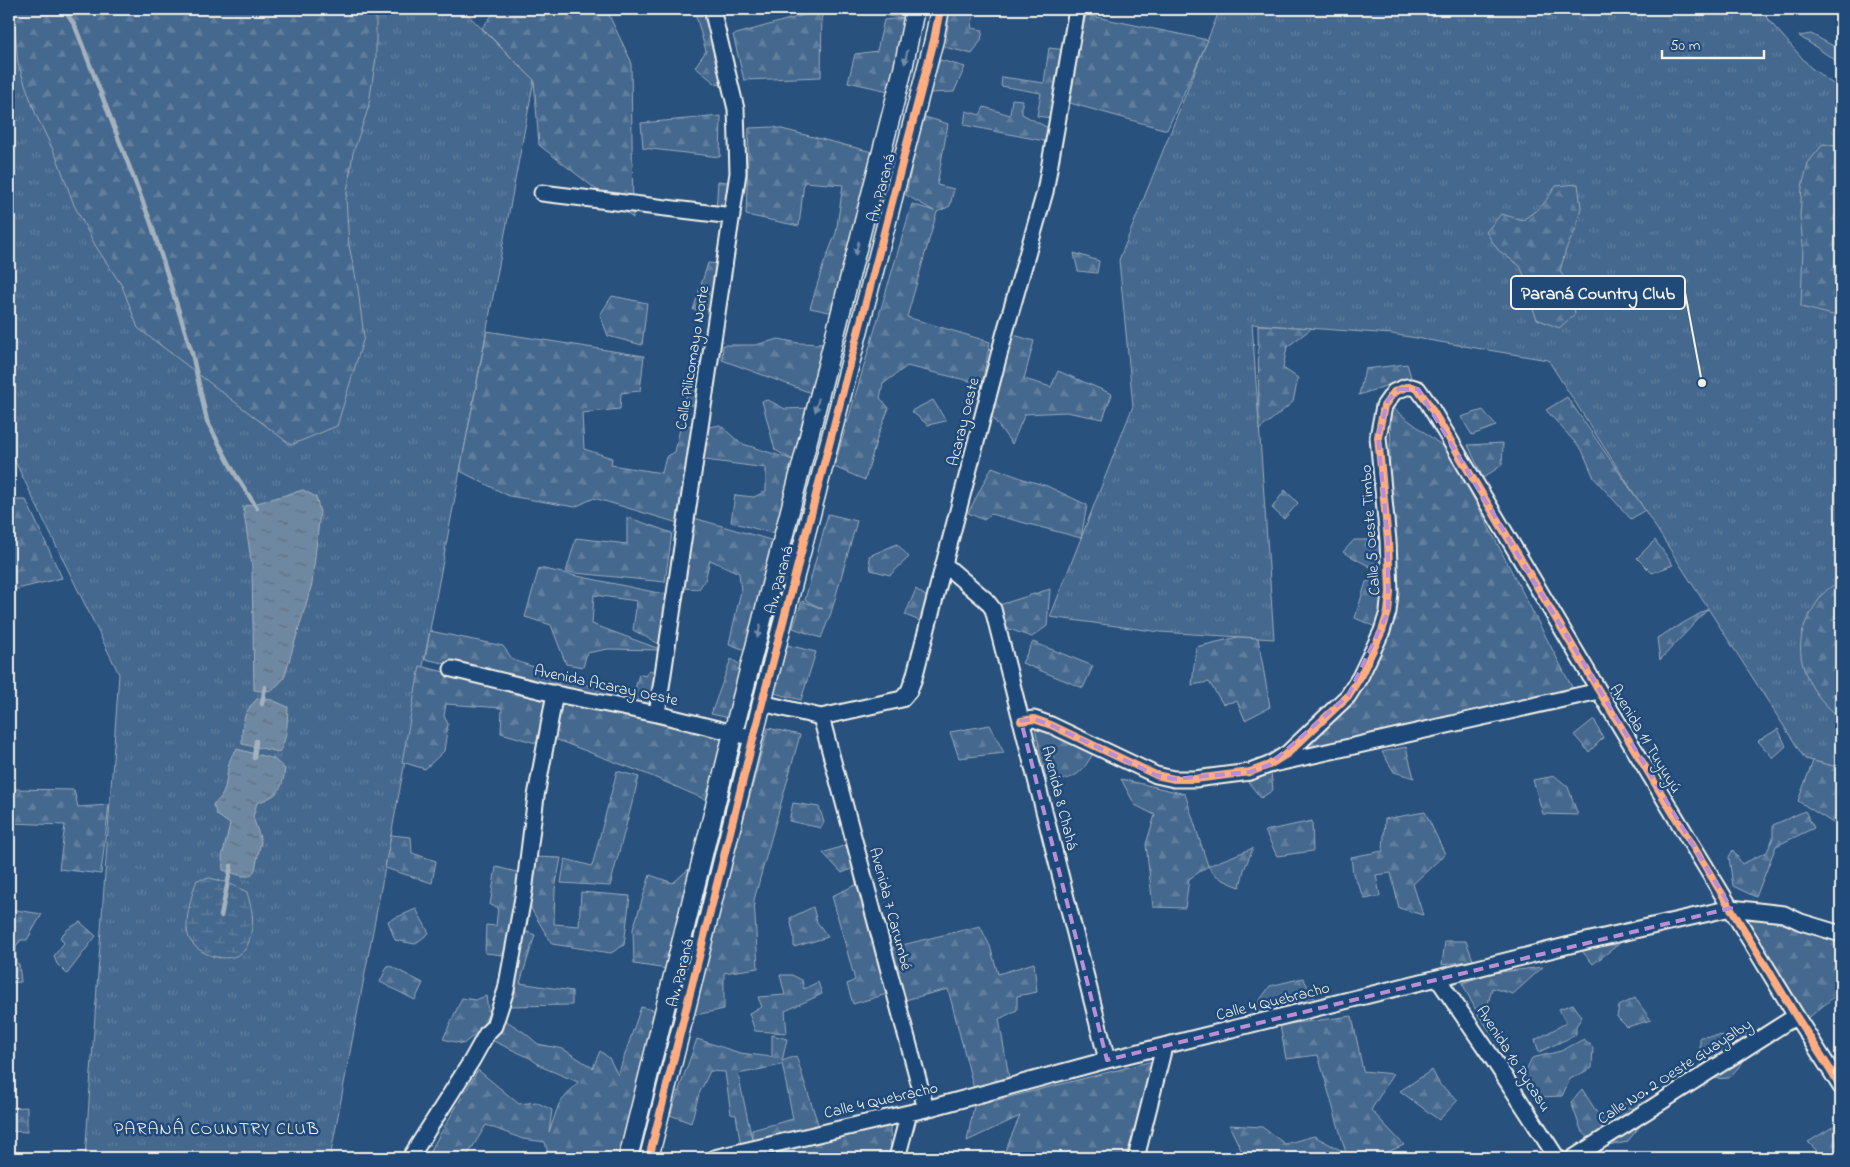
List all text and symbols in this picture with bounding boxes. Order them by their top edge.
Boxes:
scale bar [1662,28,1765,60]
text: 50 m [1670,35,1701,57]
one-way arrow [901,49,909,65]
street label: Av. Paraná [861,151,903,225]
one-way arrow [853,241,861,256]
callout: Paraná Country Club [1511,276,1685,309]
text: Paraná Country Club [1521,282,1675,309]
street label: Calle Pilicomayo Norte [670,283,716,432]
street label: Acaray Oeste [941,374,987,469]
one-way arrow [813,398,821,413]
street label: Calle 5 Oeste Timbo [1354,464,1388,596]
street label: Av. Paraná [759,543,801,617]
one-way arrow [755,623,763,638]
street label: Avenida Acaray Oeste [532,659,681,713]
street label: Avenida 11 Tuyuyú [1603,680,1687,798]
street label: Avenida 8 Chahá [1034,743,1084,853]
street label: Avenida 7 Carumbé [862,845,918,974]
street label: Av. Paraná [661,936,701,1010]
street label: Calle 4 Quebracho [1214,976,1332,1028]
street label: Avenida 10 Pycasu [1470,1001,1556,1117]
street label: Calle No. 2 Oeste Guayalby [1593,1013,1757,1131]
street label: Calle 4 Quebracho [822,1076,940,1126]
district label: PARANÁ COUNTRY CLUB [114,1117,320,1143]

